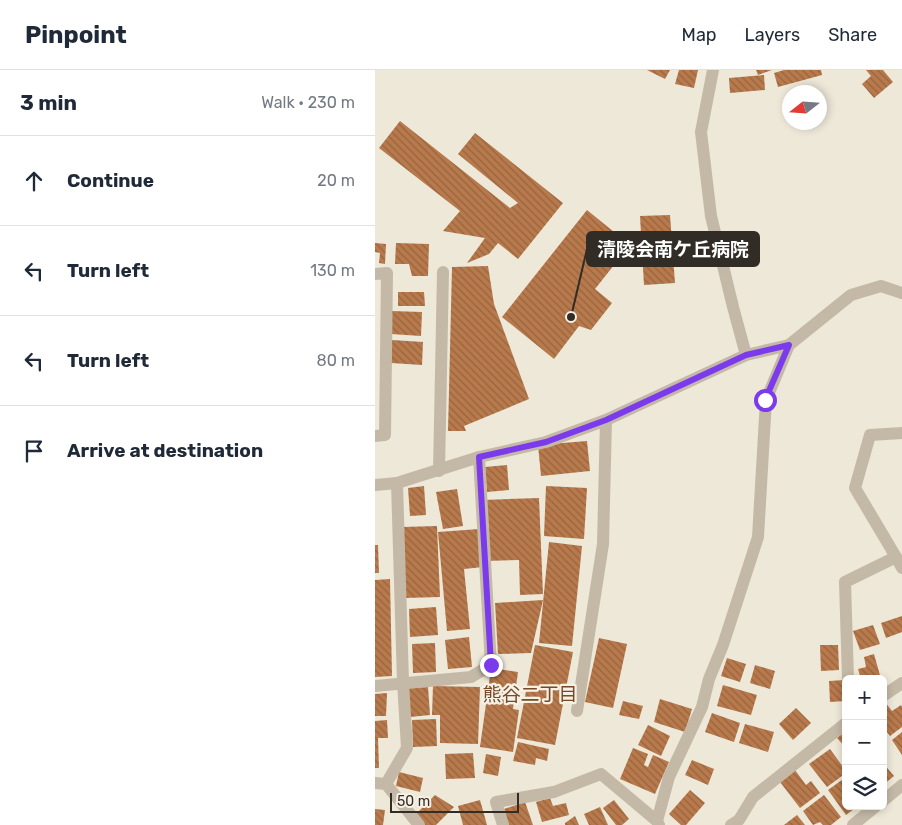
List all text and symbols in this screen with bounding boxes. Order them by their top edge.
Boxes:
text: Pinpoint [25,21,127,49]
text: Map [682,24,717,46]
text: Layers [745,24,800,46]
text: Share [828,24,877,46]
north arrow [782,85,827,130]
text: 3 min [20,90,77,115]
text: Walk · 230 m [261,93,355,112]
icon: ahead [20,167,48,195]
text: Continue [67,169,154,192]
text: 20 m [317,171,355,190]
callout: 清陵会南ケ丘病院 [587,232,759,266]
text: 清陵会南ケ丘病院 [597,238,749,261]
icon: left [20,257,48,285]
text: Turn left [67,259,149,282]
text: 130 m [310,261,355,280]
icon: left [20,347,48,375]
text: Turn left [67,349,149,372]
text: 80 m [317,351,355,370]
route start [754,389,777,412]
icon: arrive [20,437,48,465]
text: Arrive at destination [67,439,263,462]
route end [480,654,503,677]
map controls [842,675,887,810]
button: + [842,675,887,720]
district label: 熊谷二丁目 [482,683,578,706]
button: − [842,720,887,765]
button: layers [842,765,887,810]
scale bar [390,790,519,813]
text: 50 m [397,793,430,810]

